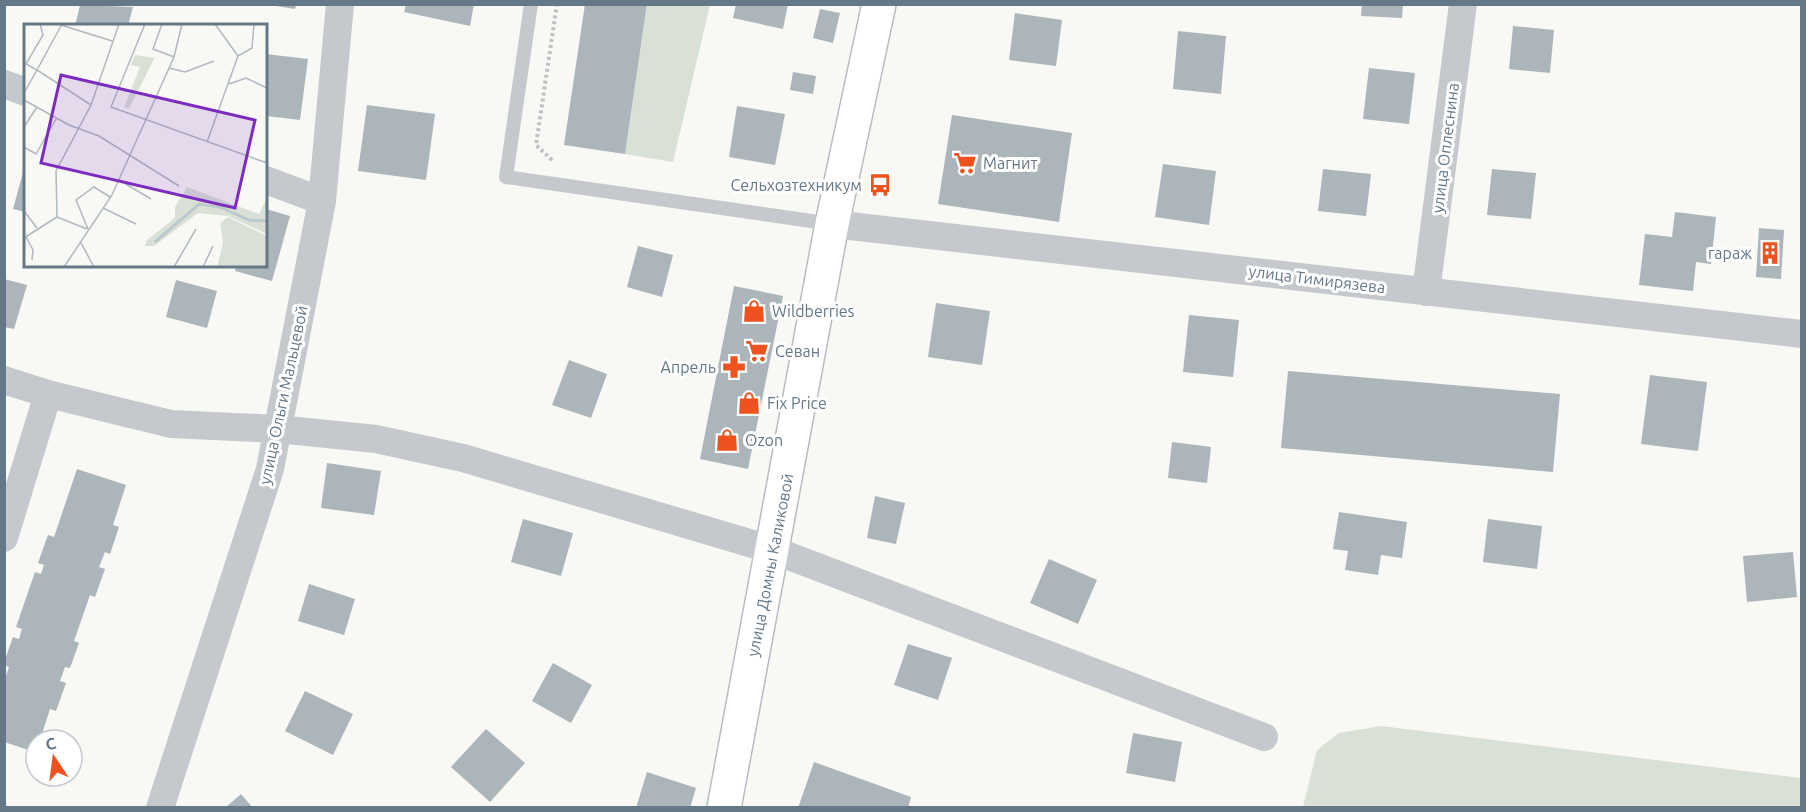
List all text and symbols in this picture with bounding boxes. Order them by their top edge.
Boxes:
inset map [24,24,267,267]
street label: улица Оплеснина [1428,82,1462,214]
supermarket icon: Магнит [952,150,978,176]
place label: Магнит [983,154,1038,172]
bus stop icon: Сельхозтехникум [867,172,893,198]
place label: Сельхозтехникум [730,176,862,194]
building icon: гараж [1757,240,1783,266]
place label: гараж [1708,244,1752,262]
street label: улица Тимирязева [1248,262,1386,296]
shop icon: Wildberries [741,298,767,324]
place label: Wildberries [772,302,855,320]
street label: улица Ольги Мальцевой [255,304,311,486]
supermarket icon: Севан [744,338,770,364]
place label: Севан [775,342,820,360]
pharmacy icon: Апрель [721,354,747,380]
place label: Апрель [661,358,716,376]
shop icon: Fix Price [736,390,762,416]
place label: Fix Price [767,394,827,412]
shop icon: Ozon [714,427,740,453]
place label: Ozon [745,431,783,449]
street label: улица Домны Каликовой [743,472,797,658]
north arrow [24,728,84,788]
text: С [44,733,58,753]

